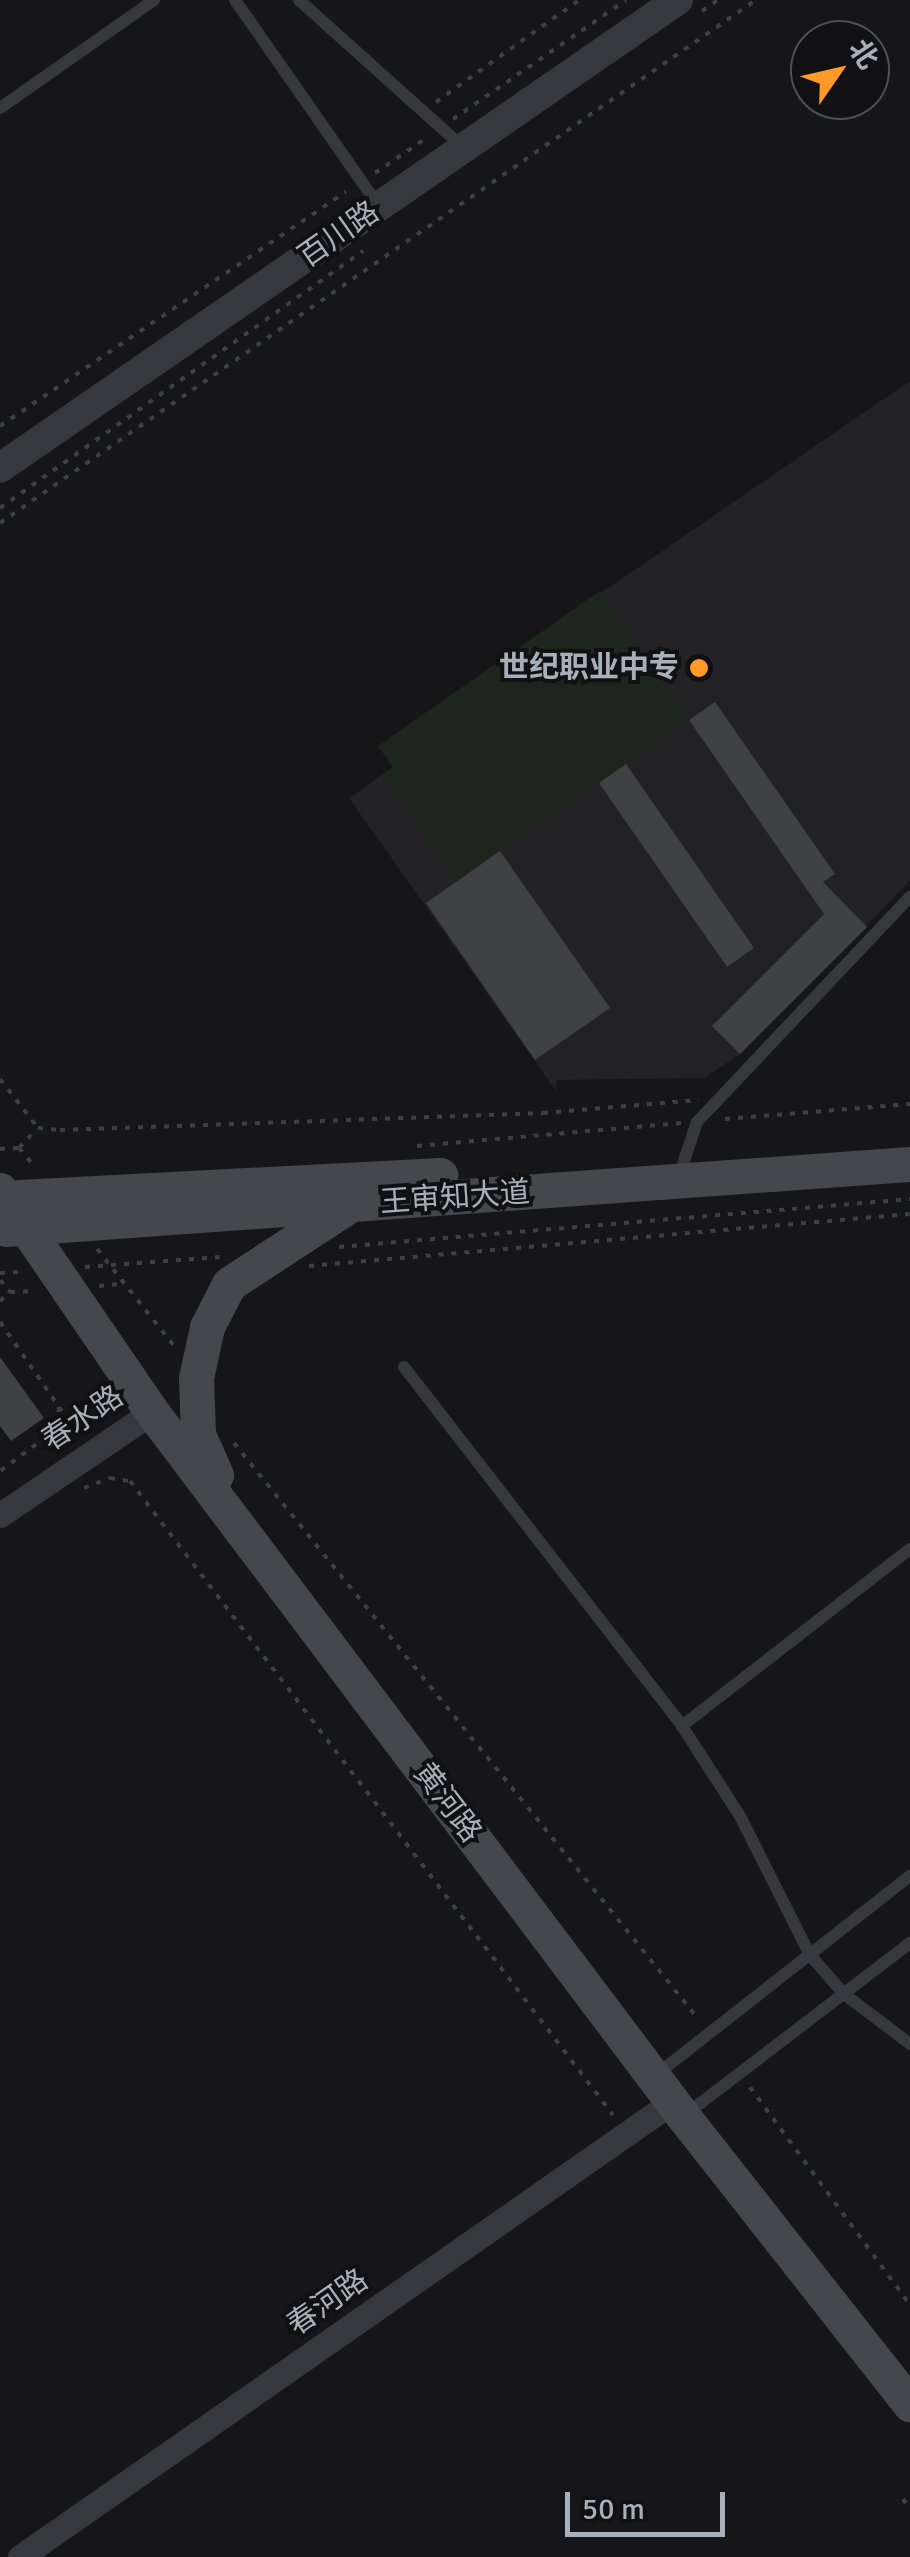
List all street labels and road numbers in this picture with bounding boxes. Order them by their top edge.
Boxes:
street label: 百川路 [292,194,386,276]
street label: 王审知大道 [379,1175,531,1221]
street label: 春水路 [36,1379,130,1459]
street label: 黄河路 [406,1756,488,1850]
street label: 春河路 [281,2262,375,2344]

